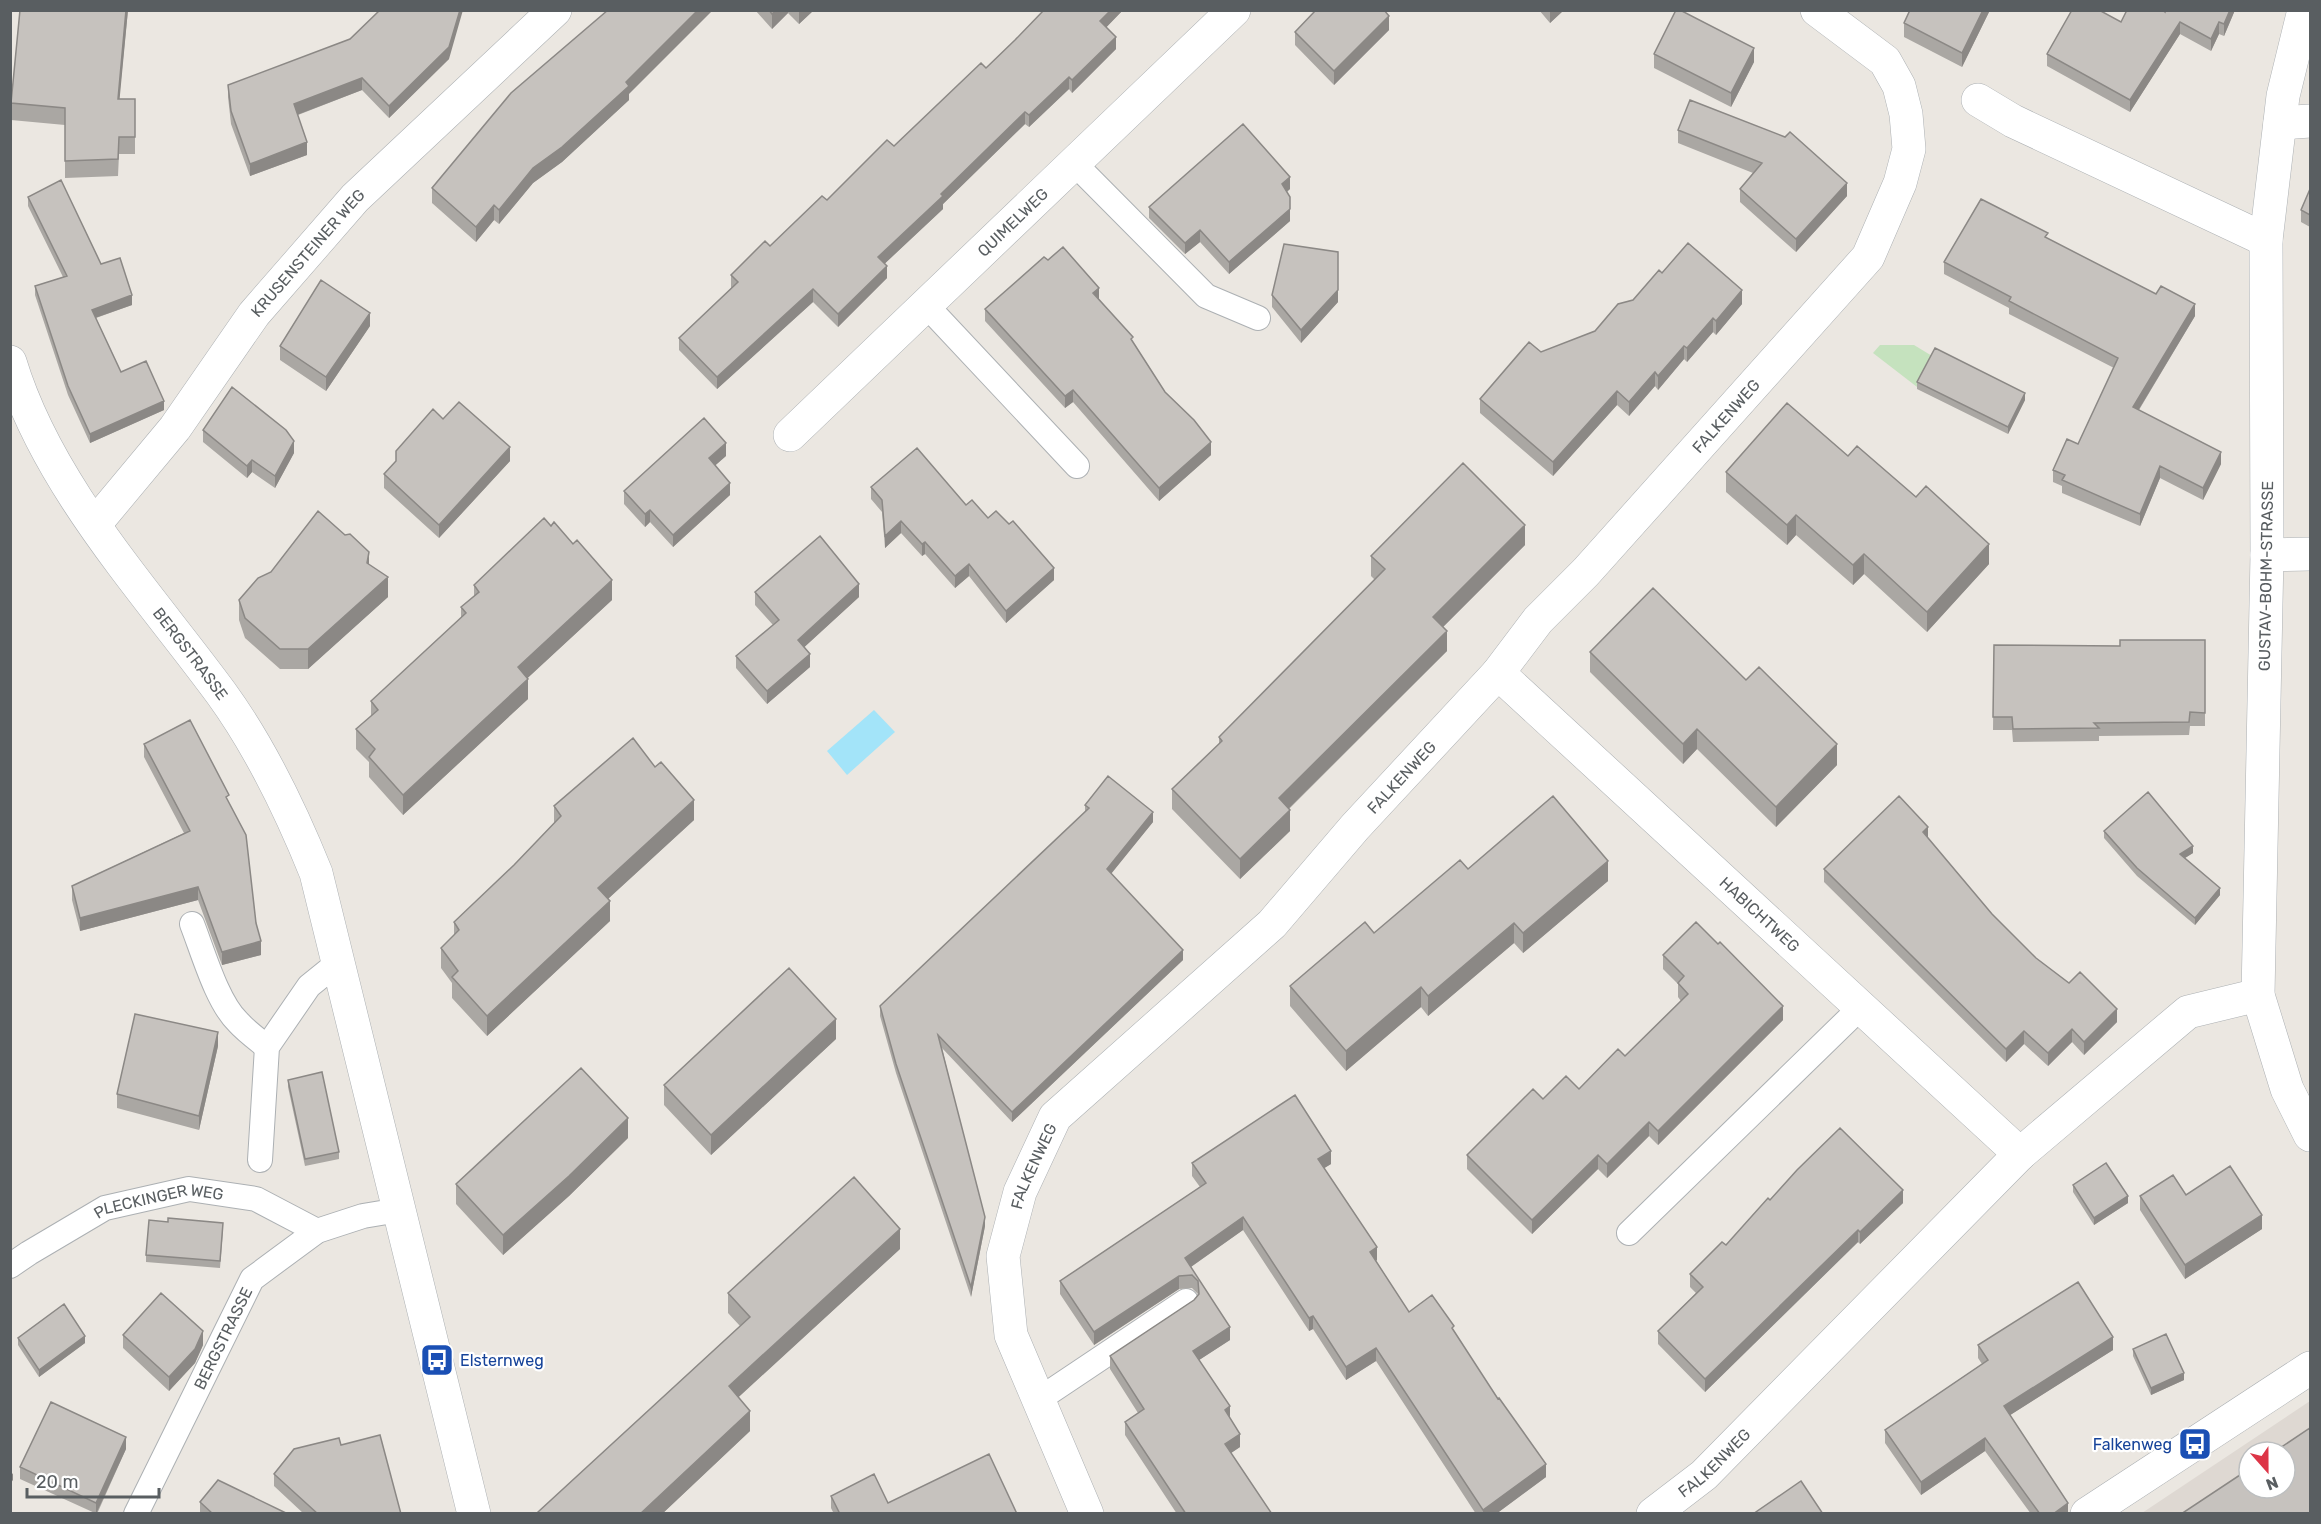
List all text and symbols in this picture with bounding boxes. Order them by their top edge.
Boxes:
street label: QUIMELWEG [973,184,1052,260]
street label: KRUSENSTEINER WEG [247,185,368,321]
street label: FALKENWEG [1688,375,1764,456]
street label: GUSTAV-BOHM-STRASSE [2255,481,2277,671]
street label: BERGSTRASSE [149,603,232,703]
street label: FALKENWEG [1363,737,1440,817]
street label: HABICHTWEG [1716,873,1804,956]
street label: FALKENWEG [1006,1120,1060,1211]
street label: PLECKINGER WEG [90,1179,225,1222]
street label: BERGSTRASSE [190,1284,256,1392]
bus stop icon: Elsternweg [419,1342,455,1378]
place label: Elsternweg [460,1351,544,1370]
street label: FALKENWEG [1674,1424,1754,1501]
bus stop icon: Falkenweg [2177,1426,2213,1462]
place label: Falkenweg [2093,1435,2172,1454]
north arrow [2237,1440,2297,1500]
scale bar [27,1461,159,1499]
text: 20 m [36,1471,78,1493]
text: N [2263,1473,2281,1494]

